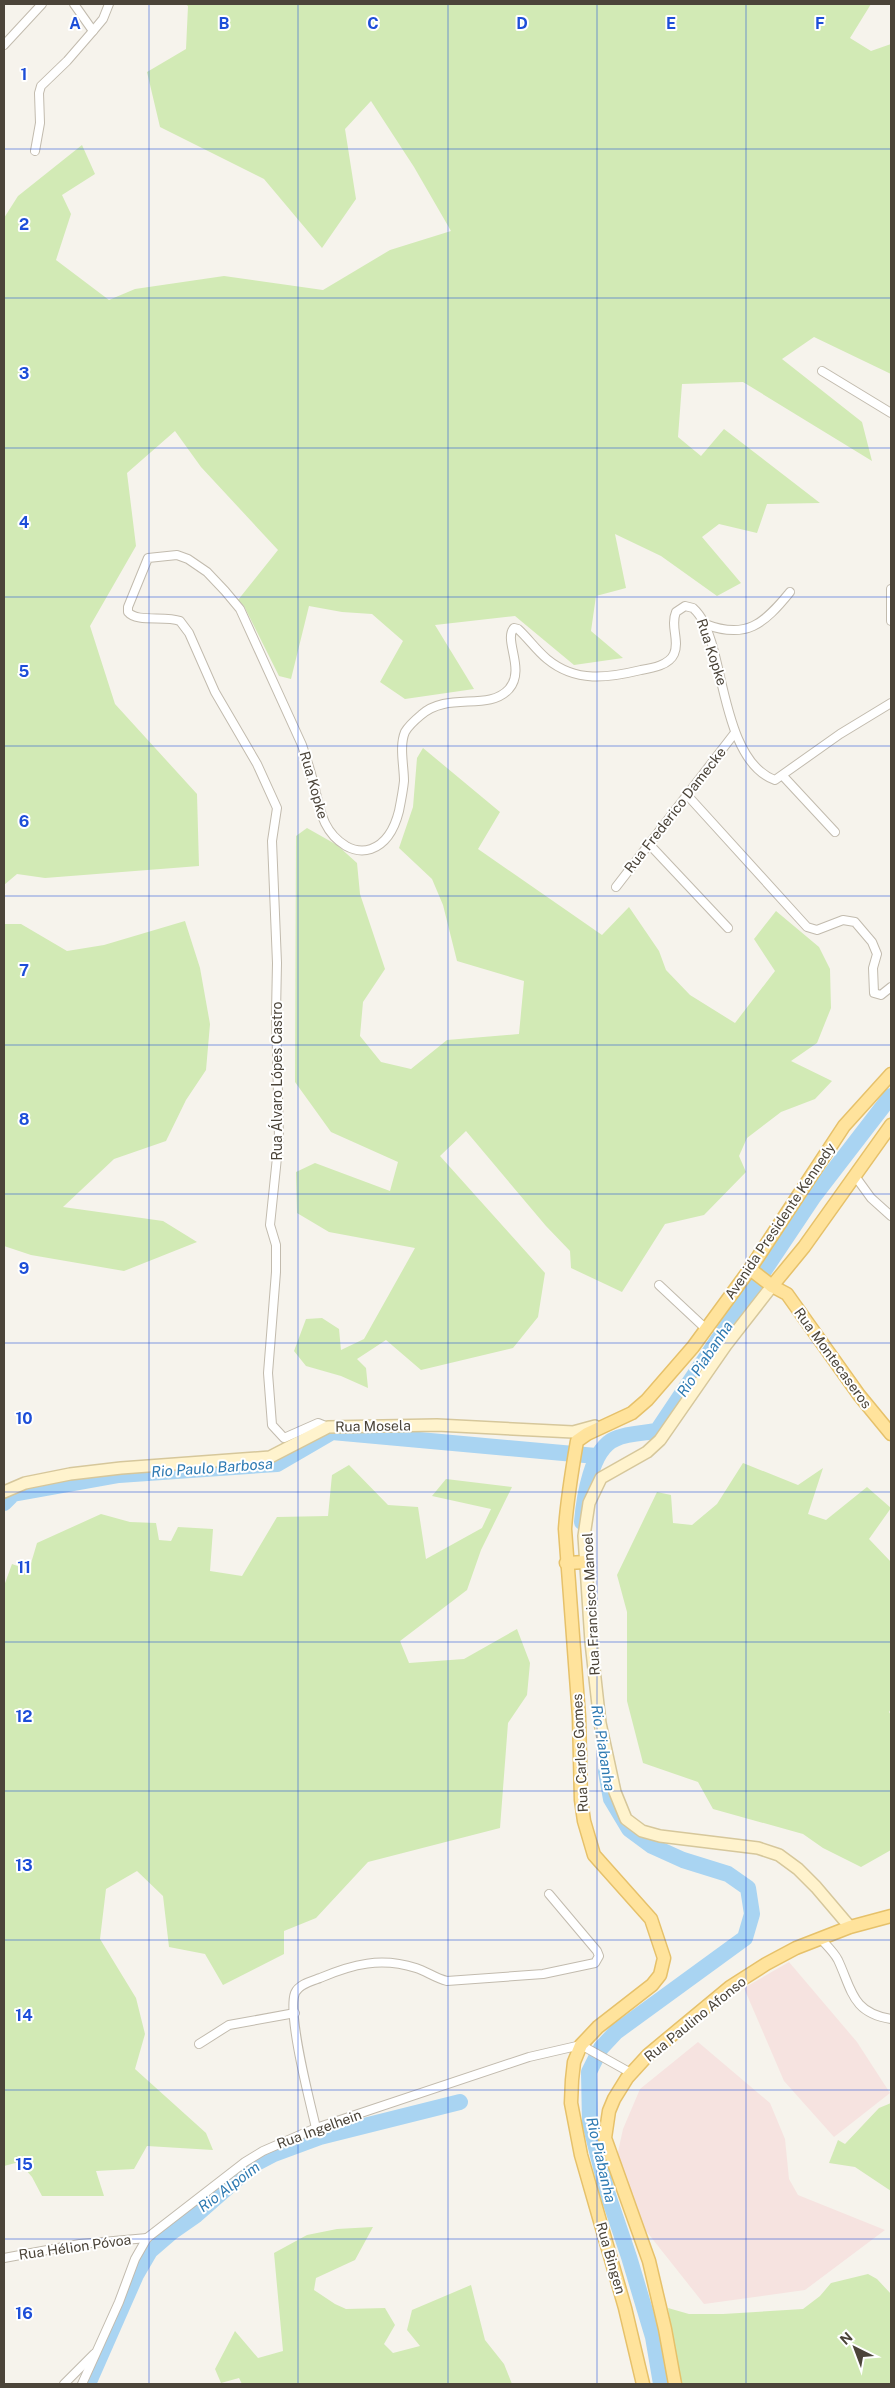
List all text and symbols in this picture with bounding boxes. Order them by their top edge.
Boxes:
text: A [69,14,81,33]
text: B [219,14,230,33]
text: C [367,14,379,33]
text: D [516,14,528,33]
text: E [666,14,676,33]
text: F [815,14,825,33]
text: 1 [21,65,27,84]
text: 2 [19,215,29,234]
text: 3 [19,364,29,383]
text: 4 [19,513,30,532]
street label: Rua Kopke [694,616,730,688]
text: 5 [19,662,30,681]
street label: Rua Frederico Damecke [621,744,729,876]
street label: Rua Kopke [297,749,331,821]
text: 6 [19,812,29,831]
text: 7 [19,961,29,980]
street label: Rua Álvaro Lópes Castro [268,1001,285,1161]
text: 8 [19,1110,30,1129]
street label: Avenida Presidente Kennedy [722,1139,839,1302]
text: 9 [19,1259,29,1278]
street label: Rua Montecaseros [791,1305,875,1411]
water label: Rio Piabanha [673,1318,736,1400]
text: 10 [15,1409,33,1428]
street label: Rua Mosela [335,1417,411,1435]
water label: Rio Paulo Barbosa [151,1455,273,1480]
street label: Rua Francisco Manoel [579,1532,603,1676]
text: 11 [17,1558,31,1577]
street label: Rua Carlos Gomes [569,1693,591,1813]
water label: Rio Piabanha [588,1703,619,1792]
text: 12 [15,1707,33,1726]
text: 13 [15,1856,33,1875]
street label: Rua Paulino Afonso [641,1973,749,2065]
text: 14 [15,2006,33,2025]
street label: Rua Ingelhein [274,2106,364,2152]
water label: Rio Piabanha [583,2115,620,2204]
text: 15 [15,2155,33,2174]
water label: Rio Alpoim [195,2158,263,2215]
street label: Rua Bingen [593,2220,629,2296]
street label: Rua Hélion Póvoa [18,2231,132,2263]
text: 16 [15,2304,33,2323]
north arrow [830,2323,880,2373]
text: N [837,2329,856,2348]

